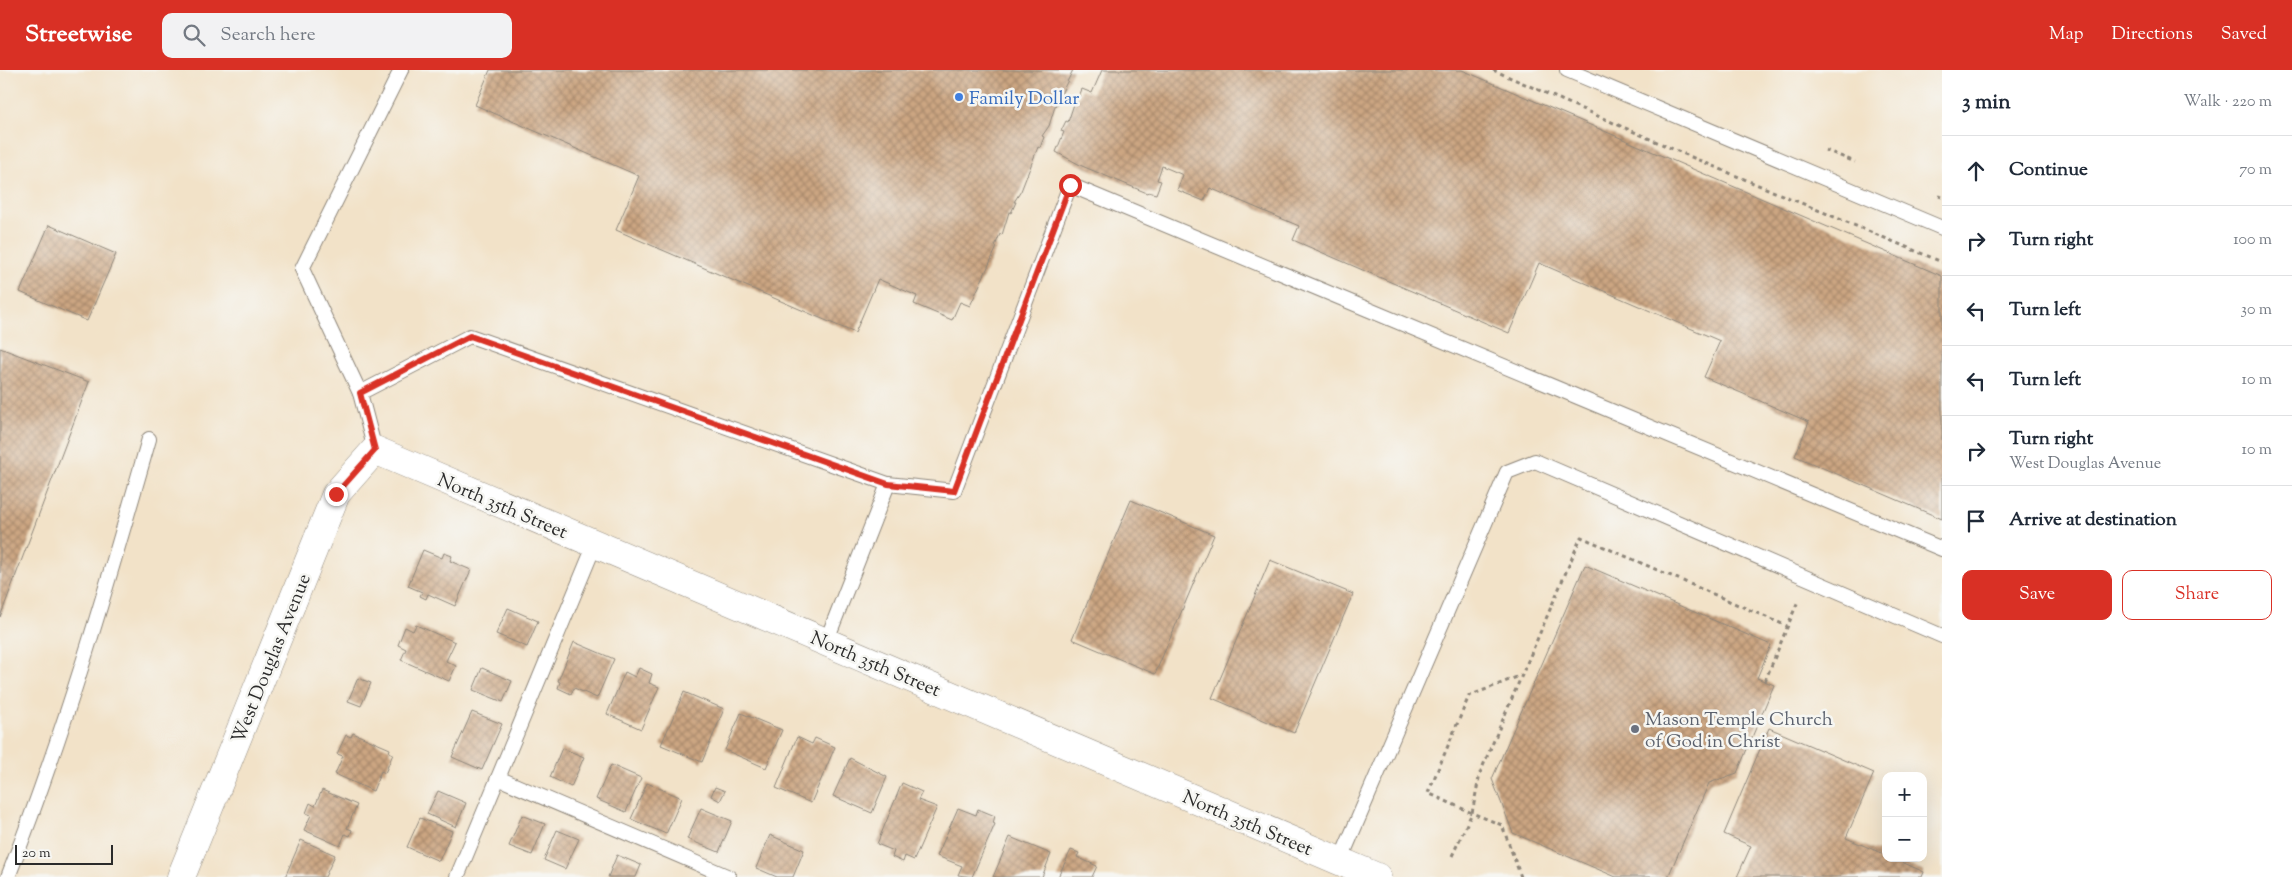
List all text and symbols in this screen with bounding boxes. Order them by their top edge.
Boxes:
search box [162,13,512,58]
text: Streetwise [25,18,132,52]
icon: search [180,21,208,49]
text: Search here [220,22,316,49]
text: Map [2049,22,2084,48]
text: Directions [2112,22,2193,48]
text: Saved [2221,22,2267,48]
place label: Family Dollar [969,86,1079,113]
text: 3 min [1962,88,2011,118]
marker: Family Dollar [953,91,965,103]
text: Walk · 220 m [2184,91,2272,114]
icon: ahead [1962,157,1990,185]
text: Continue [2009,157,2088,184]
text: 70 m [2239,159,2272,182]
route start [1059,174,1082,197]
icon: right [1962,227,1990,255]
text: Turn right [2009,227,2093,254]
text: 100 m [2233,229,2272,252]
icon: left [1962,297,1990,325]
text: Turn left [2009,297,2081,324]
text: 30 m [2241,299,2272,322]
icon: left [1962,367,1990,395]
text: Turn left [2009,367,2081,394]
text: 10 m [2242,369,2272,392]
text: Turn right [2009,426,2093,453]
icon: right [1962,437,1990,465]
text: 10 m [2242,439,2272,462]
text: West Douglas Avenue [2009,453,2161,476]
street label: North 35th Street [433,468,572,547]
route end [325,483,348,506]
icon: arrive [1962,507,1990,535]
text: Arrive at destination [2009,507,2177,534]
street label: West Douglas Avenue [226,570,319,748]
button: Save [1962,570,2112,620]
button: Share [2122,570,2272,620]
street label: North 35th Street [806,626,945,705]
place label: Mason Temple Church of God in Christ [1645,707,1833,756]
marker: Mason Temple Church of God in Christ [1629,723,1641,735]
map controls [1882,772,1927,862]
button: + [1882,772,1927,817]
street label: North 35th Street [1178,785,1317,864]
button: − [1882,817,1927,862]
scale bar [15,842,112,865]
text: 20 m [22,844,51,864]

